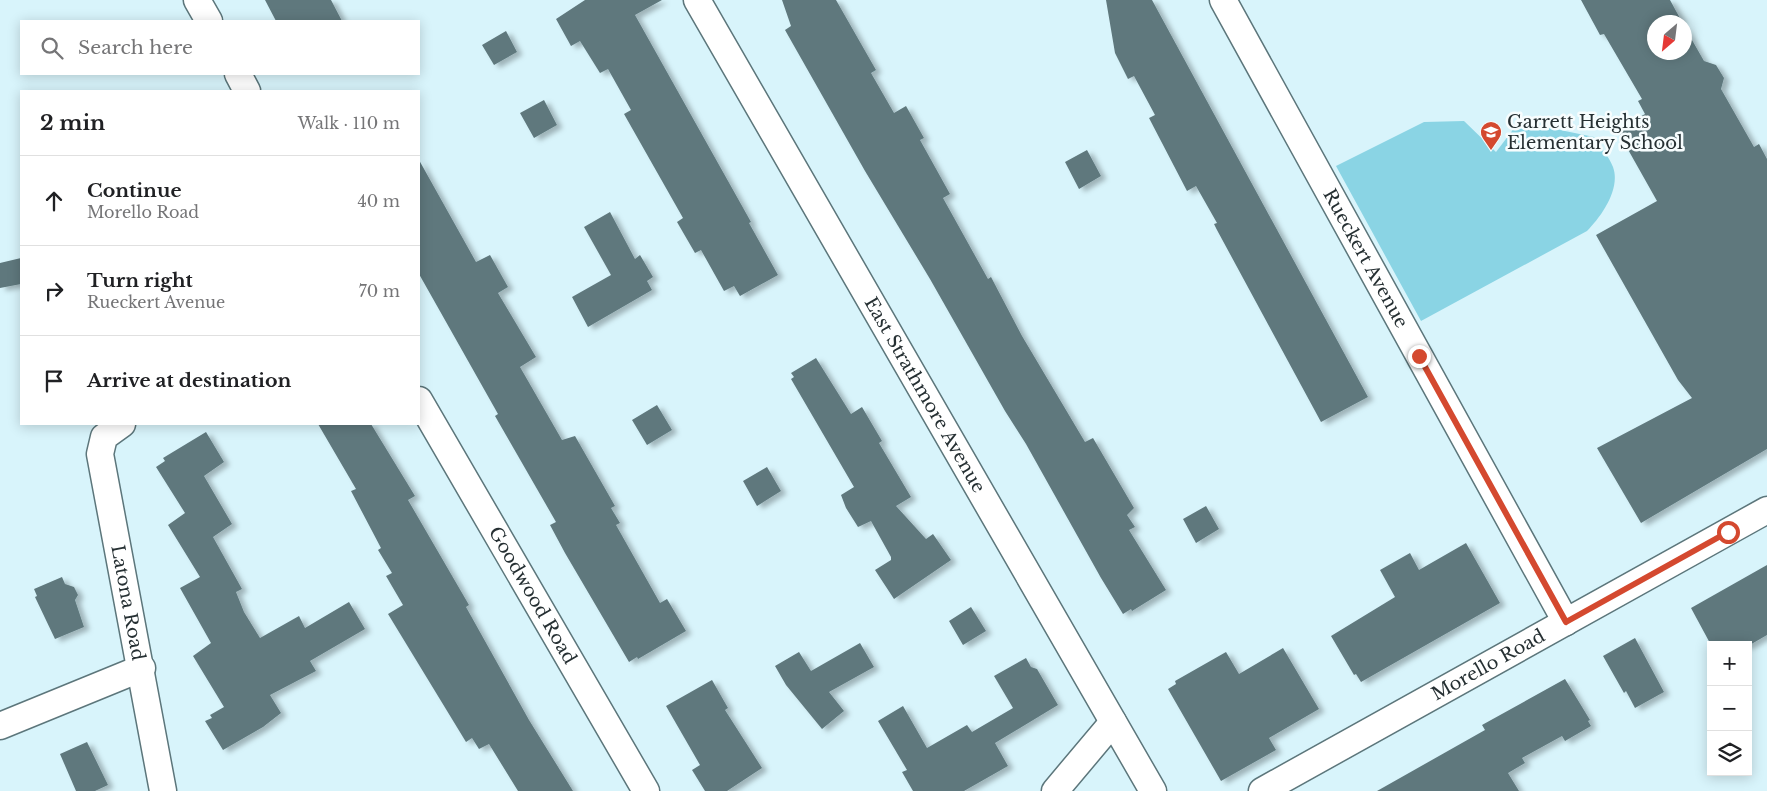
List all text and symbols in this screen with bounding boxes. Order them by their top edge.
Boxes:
north arrow [1647,15,1692,60]
search box [20,20,420,75]
icon: search [38,34,66,62]
text: Search here [78,36,193,59]
text: 2 min [40,110,105,136]
place label: Garrett Heights Elementary School [1507,111,1683,154]
text: Walk · 110 m [298,113,400,133]
school or university icon: Garrett Heights Elementary School [1479,120,1503,151]
text: Continue [87,179,182,202]
street label: Rueckert Avenue [1318,185,1413,332]
icon: ahead [40,187,68,215]
text: 40 m [357,191,400,211]
text: Morello Road [87,202,199,222]
text: Turn right [87,269,193,292]
icon: right [40,277,68,305]
text: 70 m [359,281,400,301]
text: Rueckert Avenue [87,292,225,312]
street label: East Strathmore Avenue [860,293,990,497]
route end [1408,345,1431,368]
icon: arrive [40,367,68,395]
text: Arrive at destination [87,369,291,392]
route start [1717,521,1740,544]
street label: Goodwood Road [484,523,581,668]
street label: Latona Road [106,543,149,662]
street label: Morello Road [1428,625,1549,705]
map controls [1707,641,1752,776]
button: + [1707,641,1752,686]
button: − [1707,686,1752,731]
button: layers [1707,731,1752,776]

